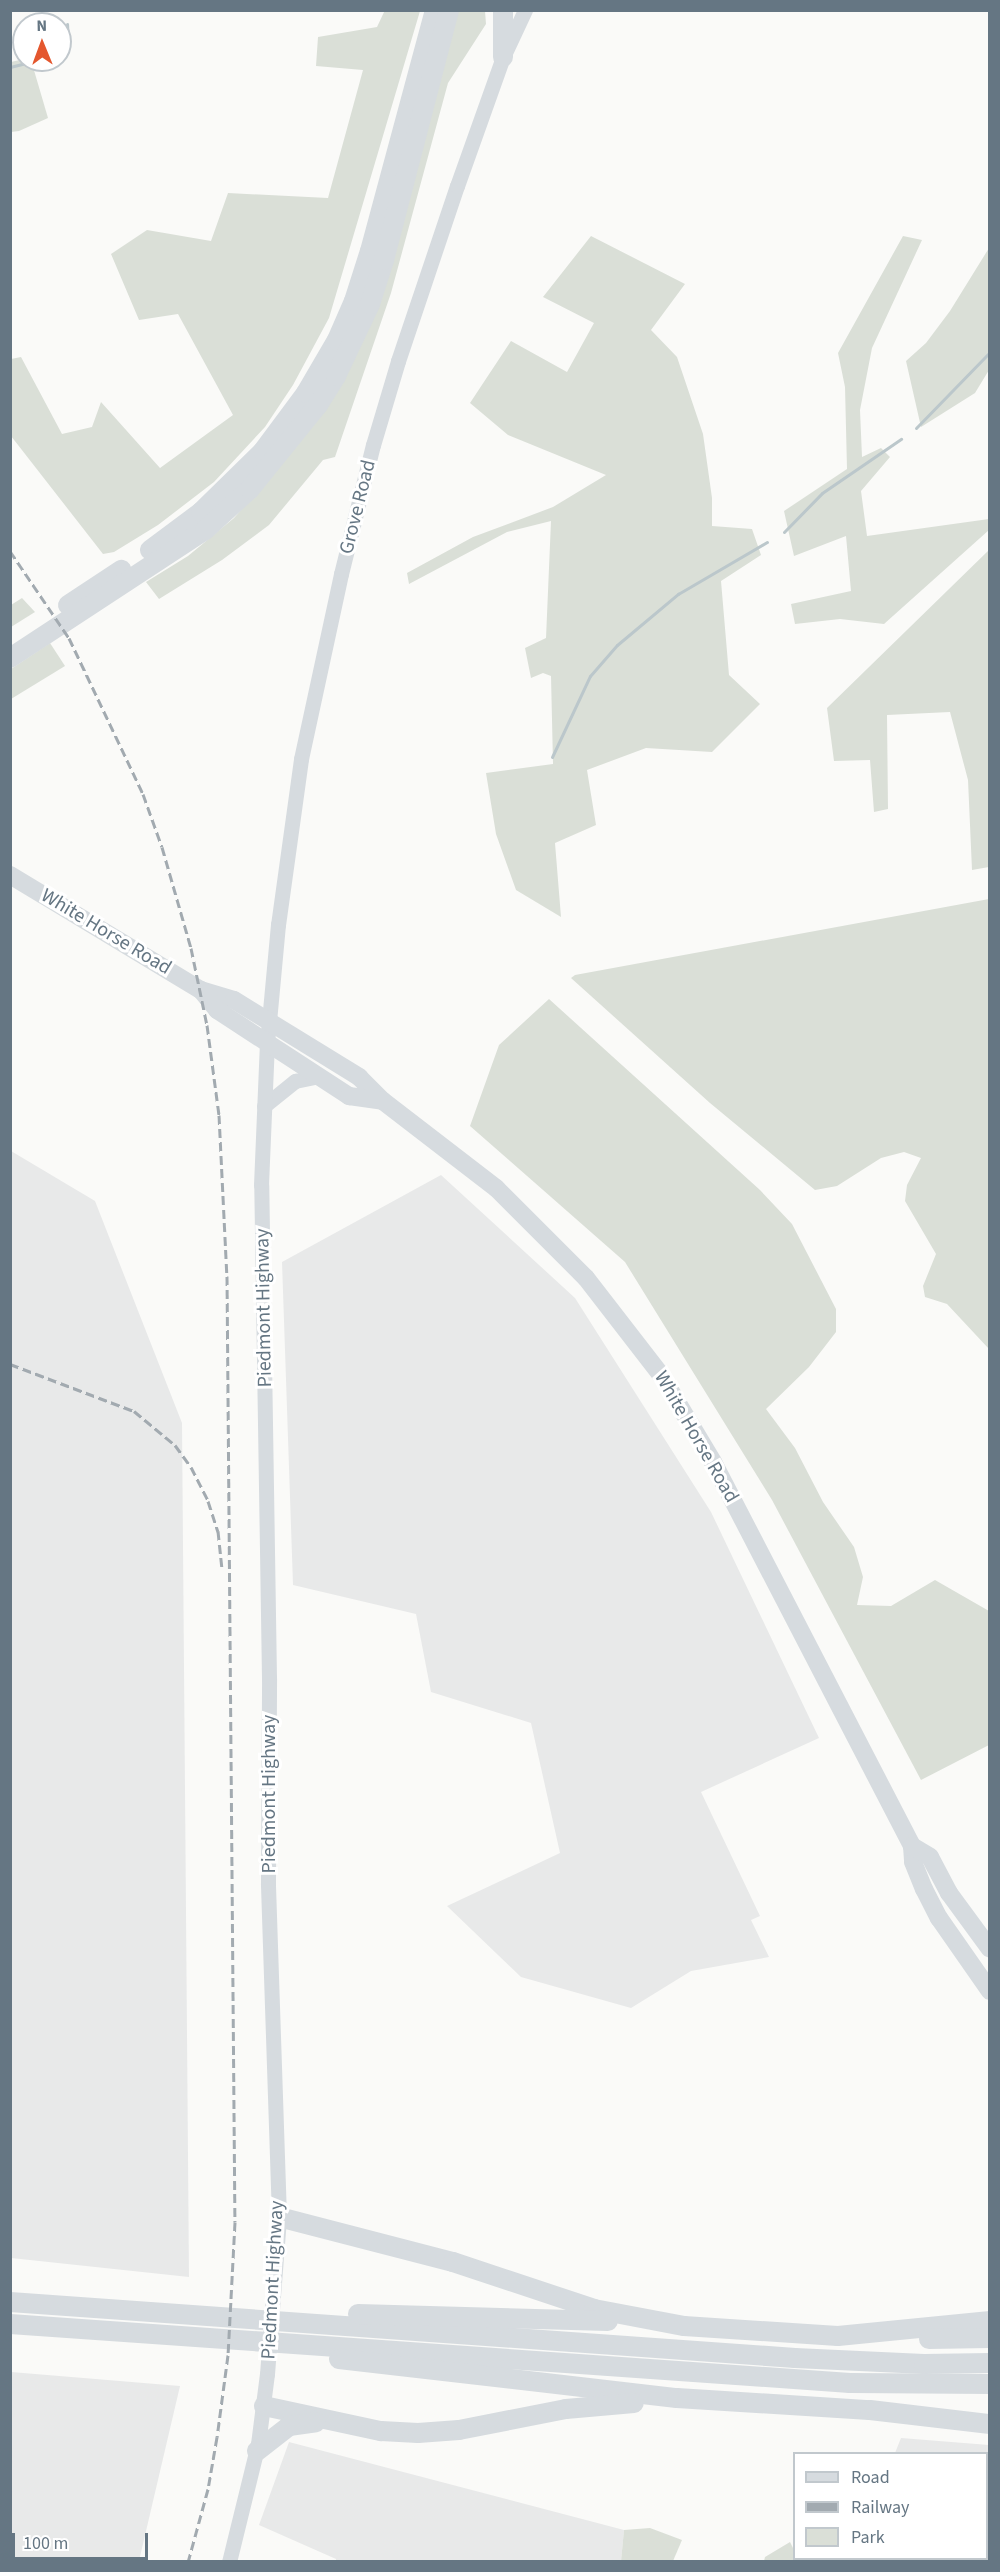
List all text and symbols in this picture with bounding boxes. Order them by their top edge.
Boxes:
north arrow [12,12,72,72]
text: N [36,15,47,37]
street label: Grove Road [335,458,381,556]
street label: White Horse Road [36,884,176,980]
street label: Piedmont Highway [251,1228,277,1388]
street label: White Horse Road [649,1367,743,1507]
street label: Piedmont Highway [257,1715,281,1873]
street label: Piedmont Highway [257,2200,289,2360]
legend [793,2452,988,2560]
text: Road [851,2465,890,2490]
text: Railway [851,2495,910,2520]
scale bar [15,2521,152,2559]
text: Park [851,2525,885,2550]
text: 100 m [23,2531,68,2556]

